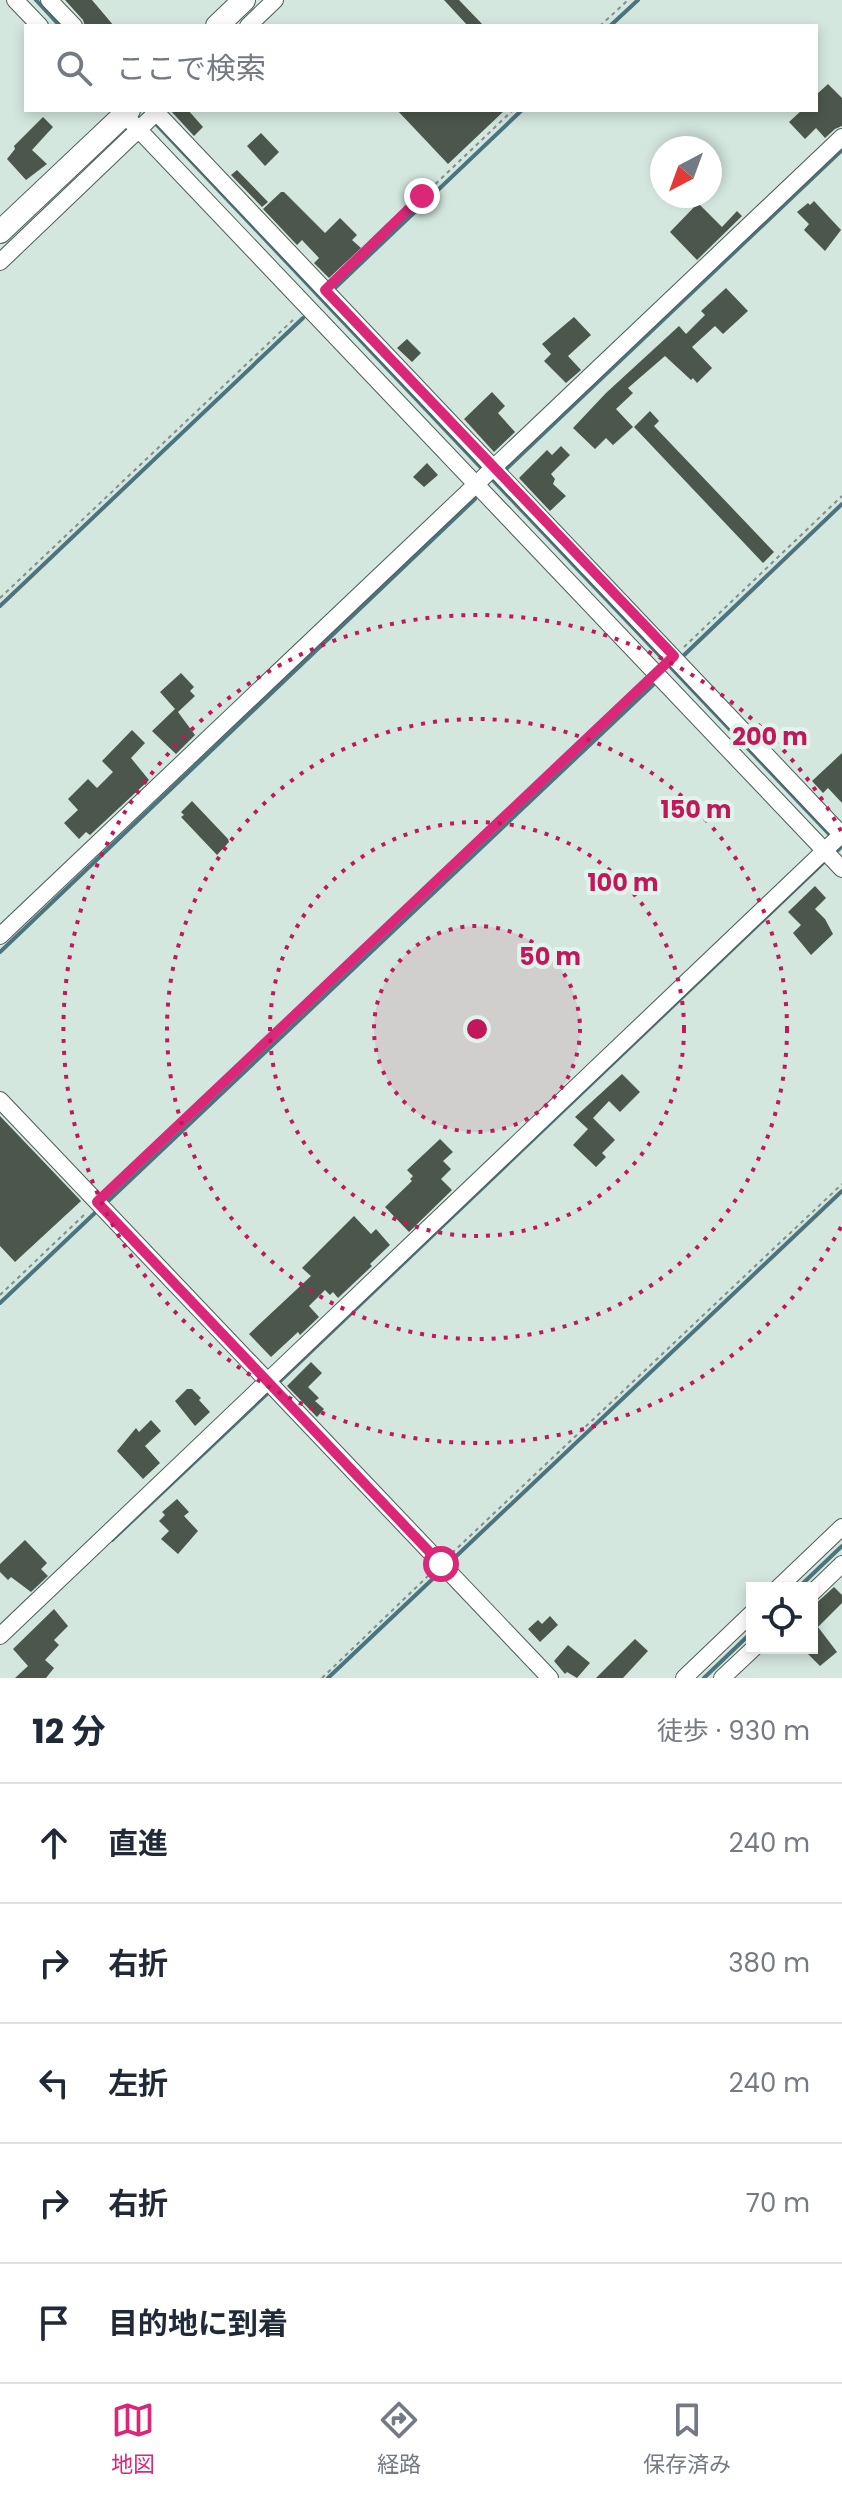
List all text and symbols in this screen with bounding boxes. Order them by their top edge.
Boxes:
search box [24,24,818,112]
icon: search [52,46,96,90]
text: ここで検索 [116,47,266,90]
north arrow [650,136,722,208]
route end [404,178,440,214]
text: 200 m [732,720,808,753]
text: 150 m [661,793,731,826]
text: 100 m [588,866,658,899]
text: 50 m [519,940,581,973]
centre of rings [463,1015,491,1043]
route start [423,1546,459,1582]
map controls [746,1582,818,1654]
button: locate [746,1582,818,1654]
text: 12 分 [32,1707,105,1755]
text: 徒歩 · 930 m [657,1713,810,1749]
icon: ahead [32,1821,76,1865]
text: 直進 [108,1822,168,1865]
text: 240 m [729,1825,810,1861]
icon: right [32,1941,76,1985]
text: 右折 [108,1942,168,1985]
text: 380 m [728,1945,810,1981]
icon: left [32,2061,76,2105]
text: 左折 [108,2062,168,2105]
text: 240 m [729,2065,810,2101]
icon: right [32,2181,76,2225]
text: 右折 [108,2182,168,2225]
text: 70 m [746,2185,810,2221]
icon: arrive [32,2301,76,2345]
text: 目的地に到着 [108,2302,288,2345]
tab: 地図 [111,2398,155,2481]
tab: 経路 [377,2398,421,2481]
tab: 保存済み [643,2398,731,2481]

